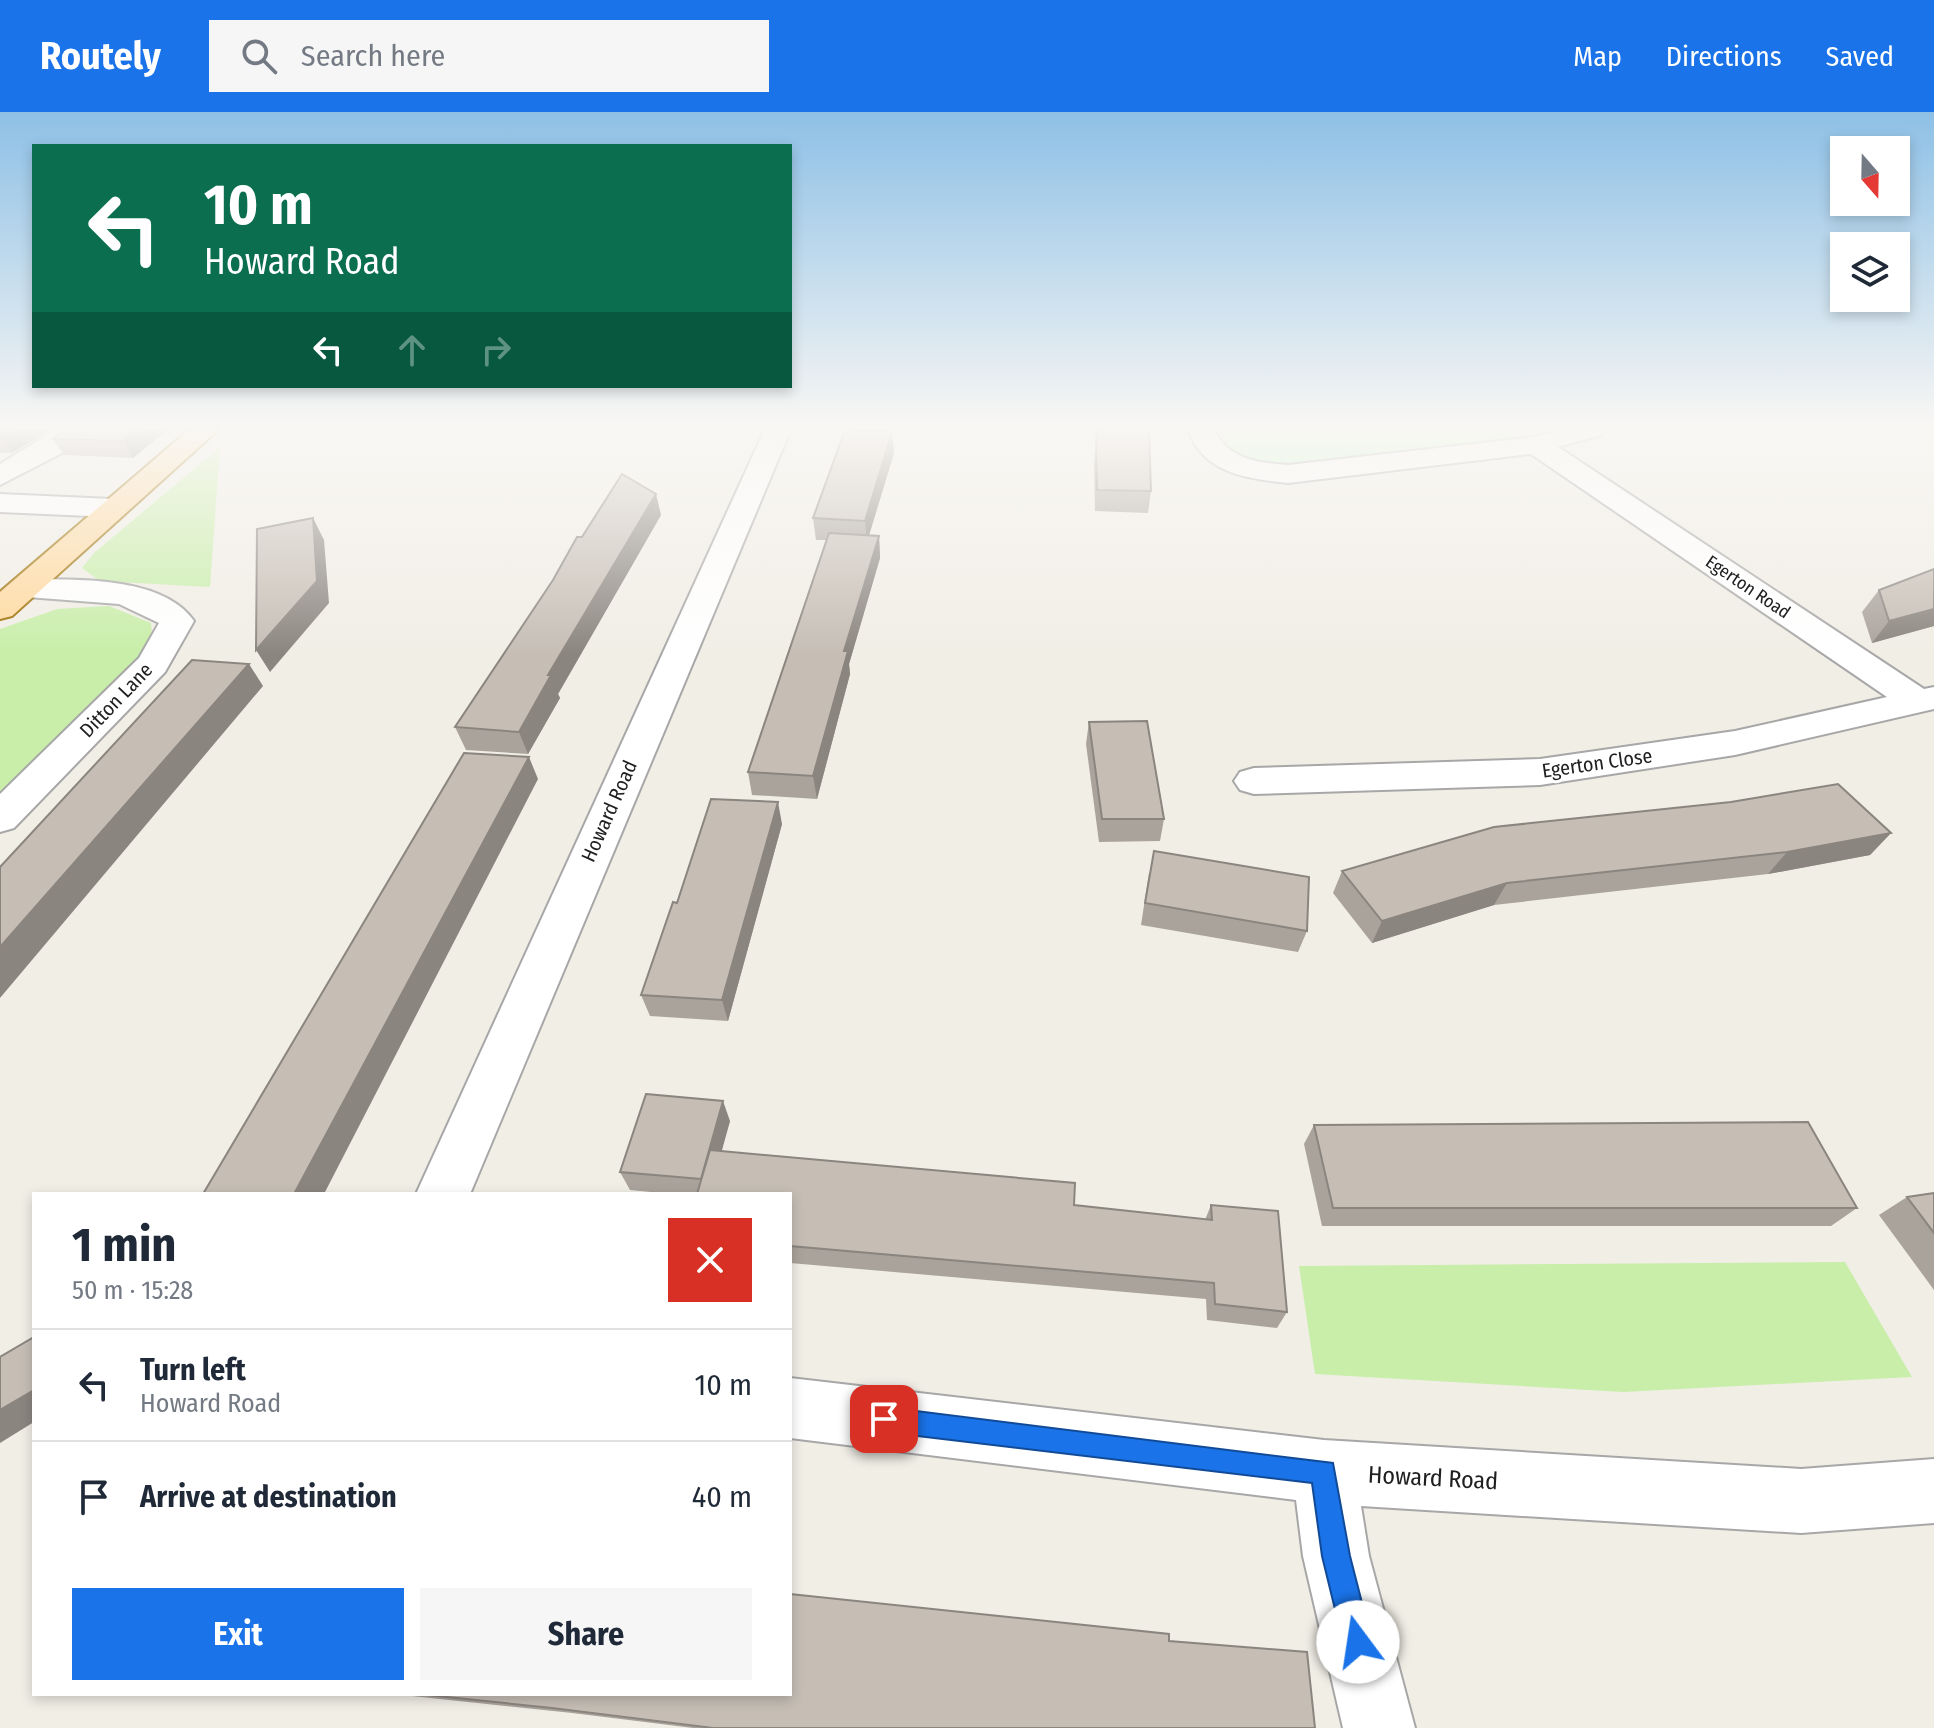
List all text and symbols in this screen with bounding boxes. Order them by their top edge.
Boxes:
search box [209,20,769,92]
text: Routely [40,33,161,79]
icon: search [237,34,281,78]
text: Search here [301,38,445,74]
text: Map [1573,40,1622,73]
text: Directions [1666,40,1782,73]
text: Saved [1826,40,1894,73]
north arrow [1830,136,1910,216]
map controls [1830,136,1910,312]
text: 10 m [204,172,313,239]
icon: left [72,176,176,280]
button: layers [1830,232,1910,312]
text: Howard Road [204,240,399,284]
icon: left [306,328,350,372]
icon: ahead [390,328,434,372]
icon: right [474,328,518,372]
street label: Egerton Road [1701,551,1795,623]
street label: Ditton Lane [75,658,157,742]
street label: Egerton Close [1540,743,1654,783]
street label: Howard Road [576,757,642,865]
text: 1 min [72,1216,177,1274]
button: close [668,1218,752,1302]
text: 50 m · 15:28 [72,1275,193,1306]
text: Turn left [140,1352,246,1388]
icon: left [72,1363,116,1407]
text: 10 m [695,1367,752,1403]
pin [850,1385,918,1453]
text: Howard Road [140,1388,281,1419]
icon: arrive [862,1397,906,1441]
street label: Howard Road [1367,1461,1499,1495]
icon: arrive [72,1475,116,1519]
text: Arrive at destination [140,1479,397,1515]
text: 40 m [692,1479,752,1515]
button: Exit [72,1588,404,1680]
button: Share [420,1588,752,1680]
position arrow [1316,1600,1400,1684]

